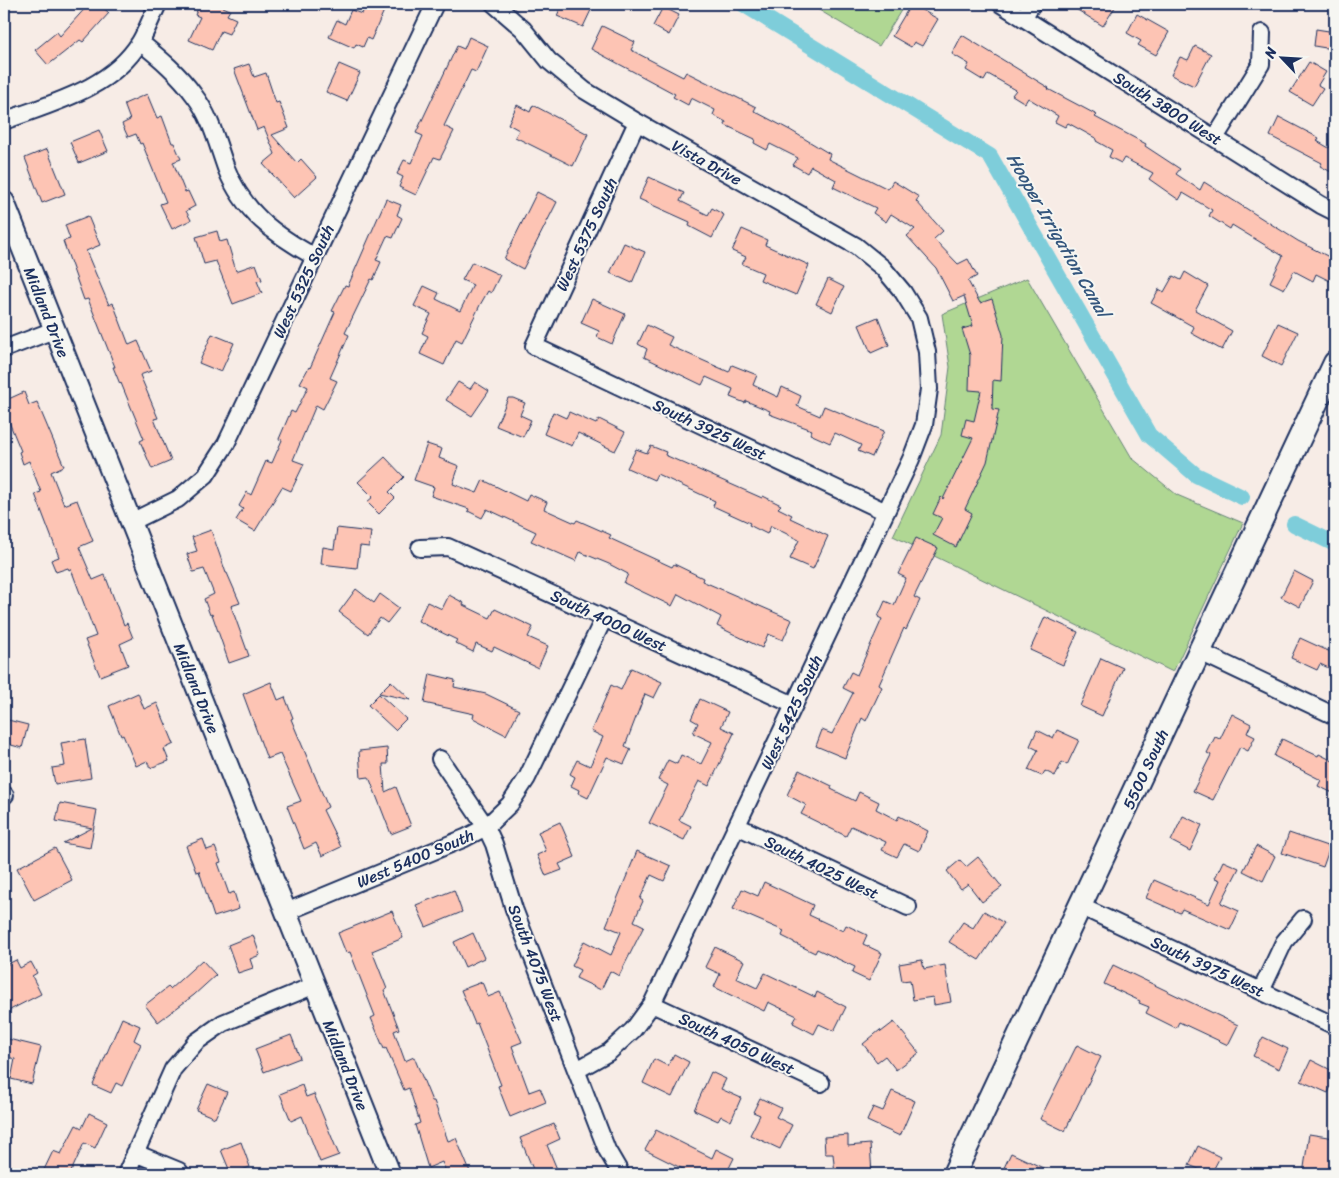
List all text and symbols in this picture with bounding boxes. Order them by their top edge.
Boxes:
north arrow [1256,32,1306,82]
text: N [1257,43,1284,63]
street label: South 3800 West [1107,63,1228,154]
street label: Vista Drive [666,131,747,194]
water label: Hooper Irrigation Canal [998,146,1120,327]
street label: West 5375 South [547,172,626,296]
street label: West 5325 South [264,219,343,343]
street label: Midland Drive [15,262,78,362]
street label: South 3925 West [648,390,772,469]
street label: South 4000 West [546,581,672,660]
street label: Midland Drive [165,638,228,738]
street label: West 5425 South [752,650,831,775]
street label: 5500 South [1114,724,1177,814]
street label: West 5400 South [352,821,479,896]
street label: South 4025 West [759,827,884,908]
street label: South 4075 West [500,900,571,1026]
street label: South 3975 West [1146,927,1270,1006]
street label: South 4050 West [674,1004,800,1083]
street label: Midland Drive [314,1015,377,1115]

